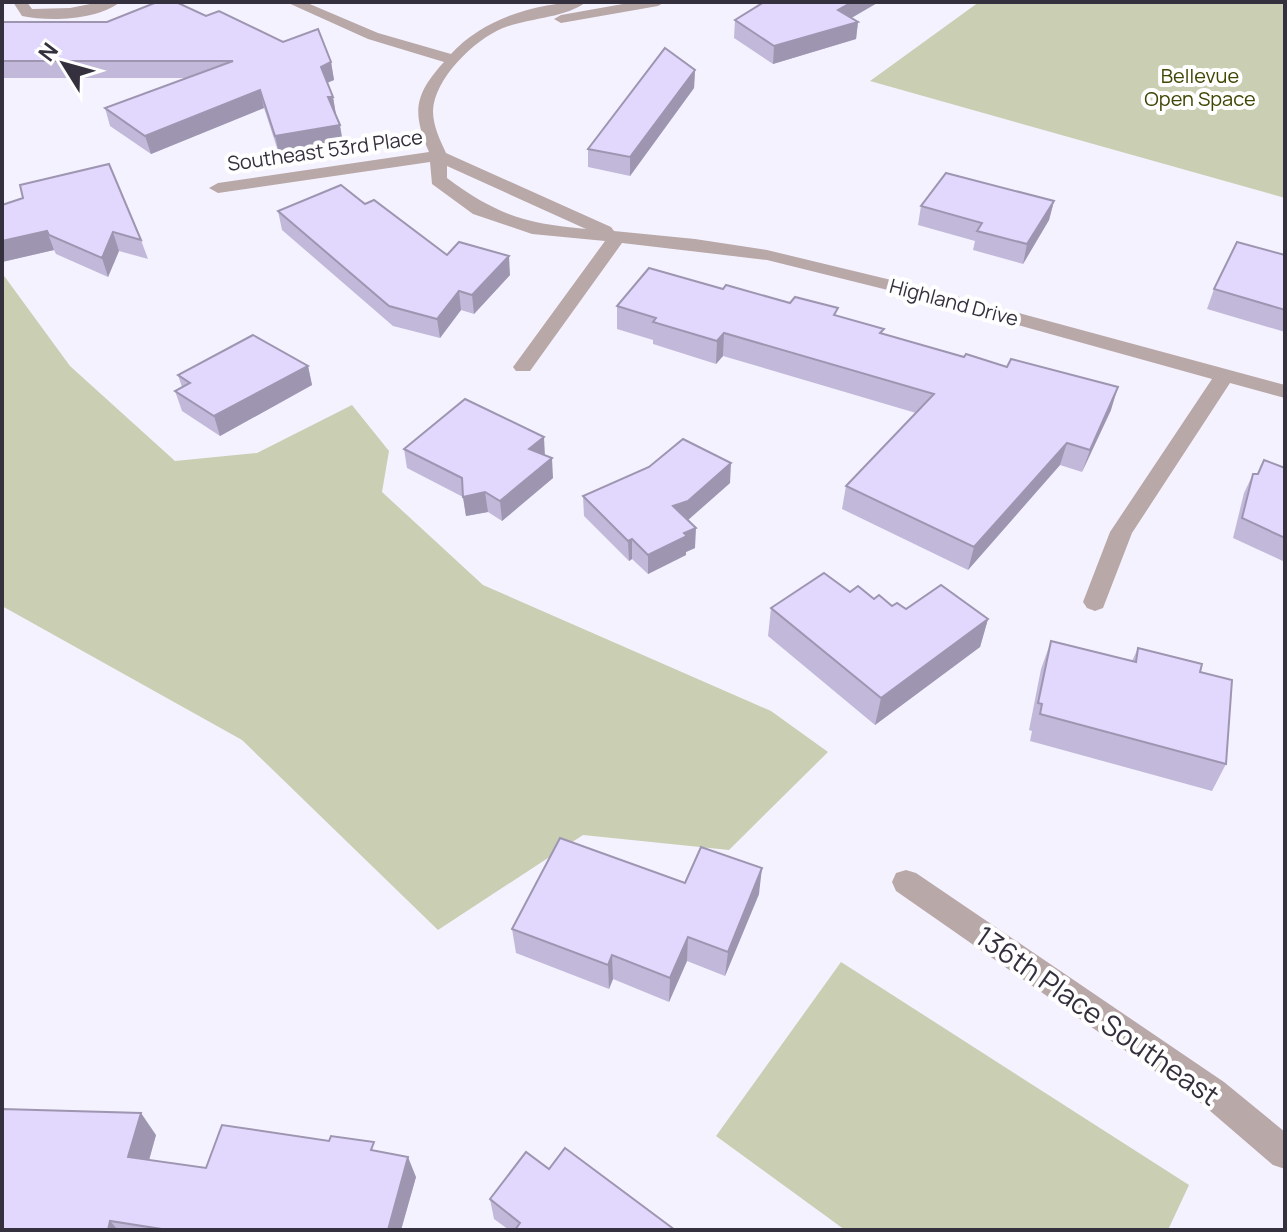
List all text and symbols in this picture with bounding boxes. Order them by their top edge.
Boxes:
north arrow [24,24,104,104]
text: N [31,37,65,67]
park label: Bellevue Open Space [1144,62,1256,112]
street label: Southeast 53rd Place [226,123,424,177]
street label: Highland Drive [887,272,1021,332]
street label: 136th Place Southeast [969,917,1227,1113]

